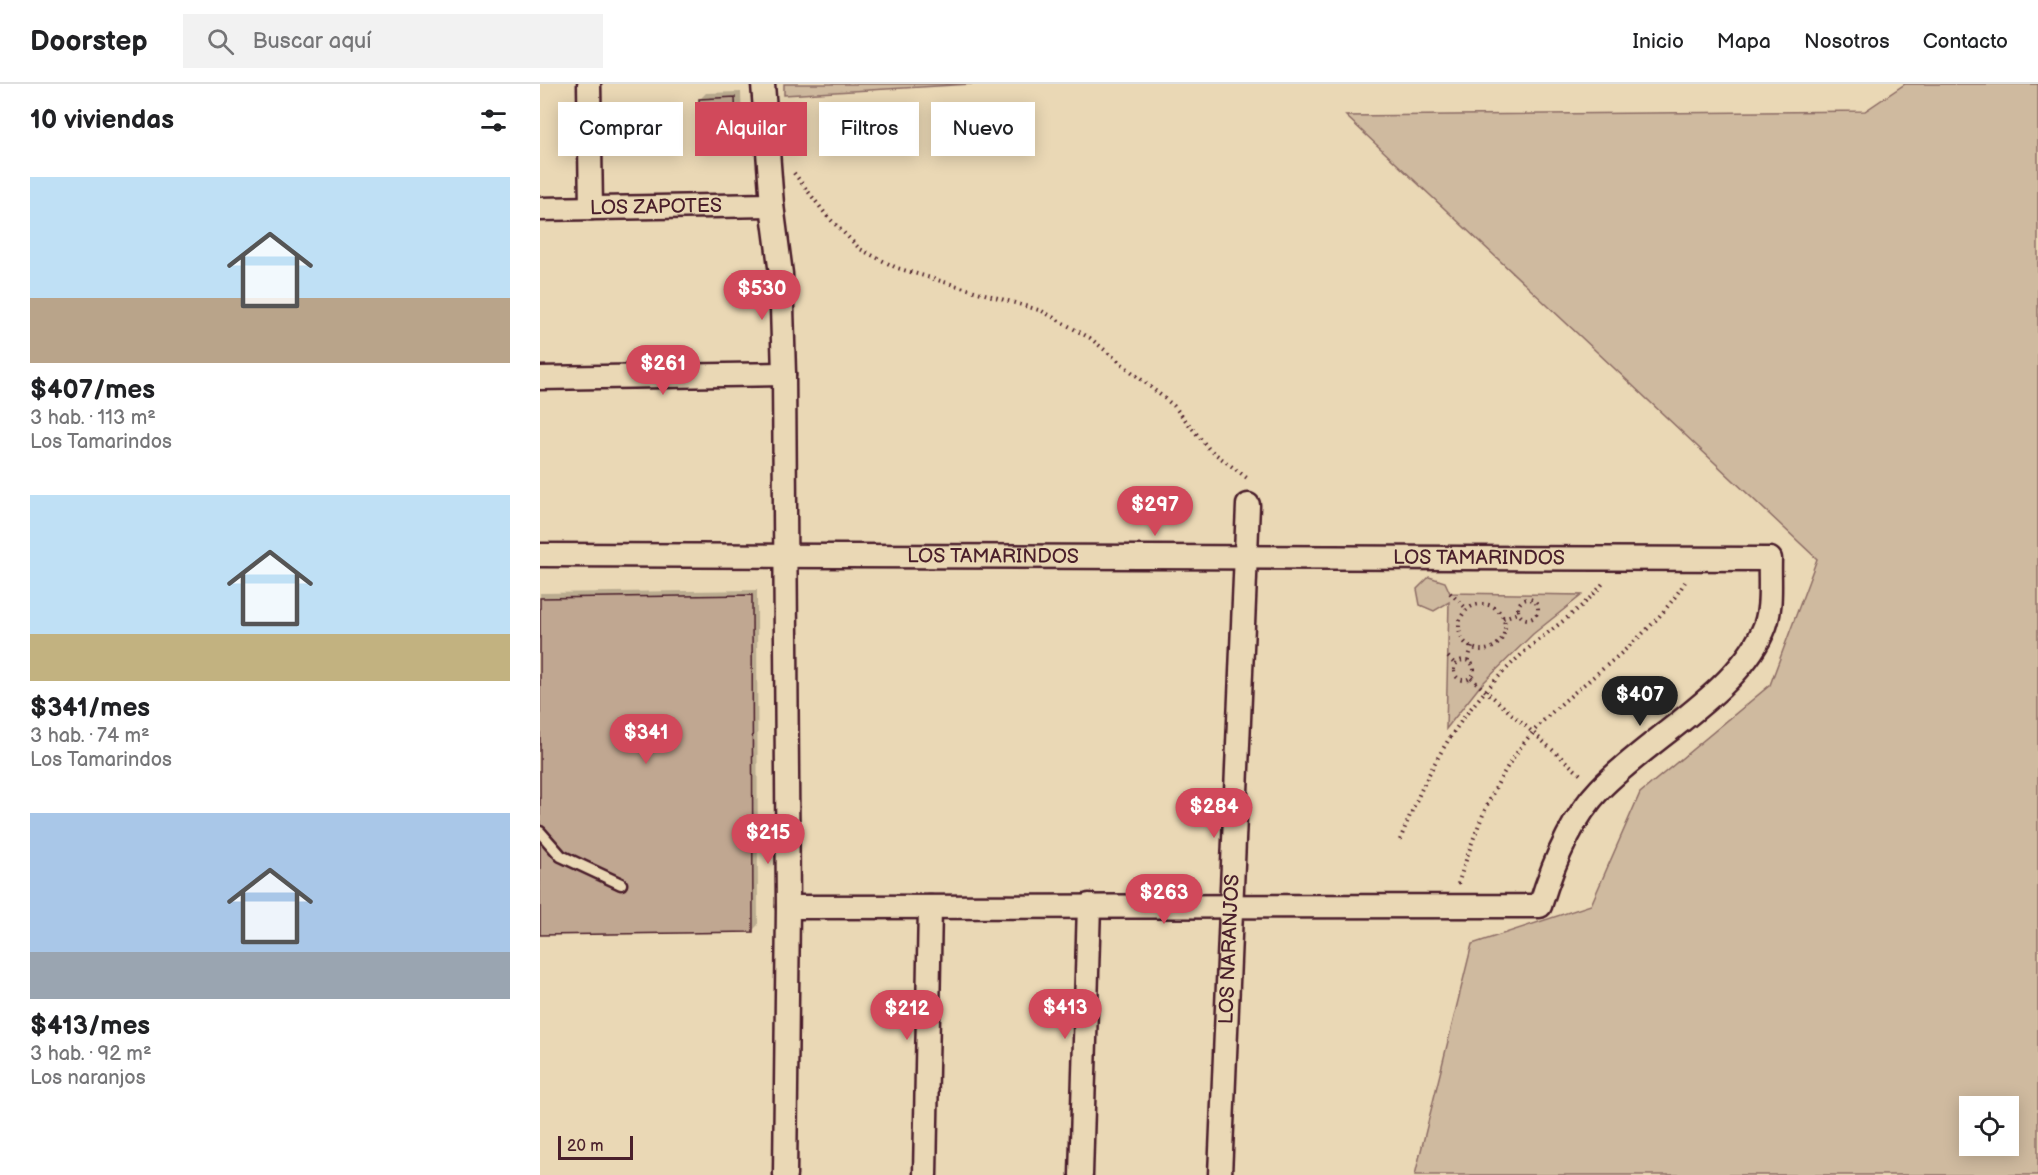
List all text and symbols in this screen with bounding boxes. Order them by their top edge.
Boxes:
search box [183,14,603,68]
text: Doorstep [30,25,147,58]
icon: search [204,25,237,58]
text: Buscar aquí [252,28,372,55]
text: Inicio [1633,29,1684,54]
text: Mapa [1717,29,1771,54]
text: Nosotros [1804,29,1890,54]
text: Contacto [1923,29,2008,54]
chip: Comprar [558,102,683,156]
chip: Alquilar [695,102,807,156]
chip: Filtros [819,102,919,156]
chip: Nuevo [931,102,1035,156]
icon: filters [477,104,510,137]
text: 10 viviendas [30,105,174,136]
street label: LOS ZAPOTES [590,194,722,220]
icon: home [216,216,324,324]
pin: $530 [726,270,798,321]
text: $530 [738,277,786,301]
pin: $261 [627,345,699,396]
text: $261 [640,352,686,376]
text: $407/mes [30,375,155,406]
text: 3 hab. · 113 m² [30,406,156,430]
text: Los Tamarindos [30,430,172,454]
pin: $297 [1119,486,1191,537]
text: $297 [1131,493,1179,517]
icon: home [216,534,324,642]
street label: LOS TAMARINDOS [907,544,1079,569]
street label: LOS TAMARINDOS [1393,546,1565,570]
pin: $407 [1604,676,1676,727]
text: $407 [1616,683,1664,707]
text: $341/mes [30,693,150,724]
pin: $341 [610,714,682,765]
text: $341 [624,721,668,745]
text: 3 hab. · 74 m² [30,724,150,748]
text: Los Tamarindos [30,748,172,772]
pin: $284 [1178,788,1250,839]
text: $284 [1190,795,1238,819]
pin: $215 [732,814,804,865]
text: $215 [746,821,790,845]
icon: home [216,852,324,960]
pin: $263 [1128,874,1200,925]
street label: LOS NARANJOS [1214,874,1245,1025]
text: $263 [1140,881,1188,905]
pin: $413 [1029,989,1101,1040]
pin: $212 [871,990,943,1041]
text: $413 [1043,996,1087,1020]
text: $212 [884,997,930,1021]
text: $413/mes [30,1011,150,1042]
text: 3 hab. · 92 m² [30,1042,152,1066]
text: Los naranjos [30,1066,146,1090]
map controls [1959,1096,2019,1156]
button: locate [1959,1096,2019,1156]
scale bar [558,1133,633,1160]
text: 20 m [567,1137,603,1156]

